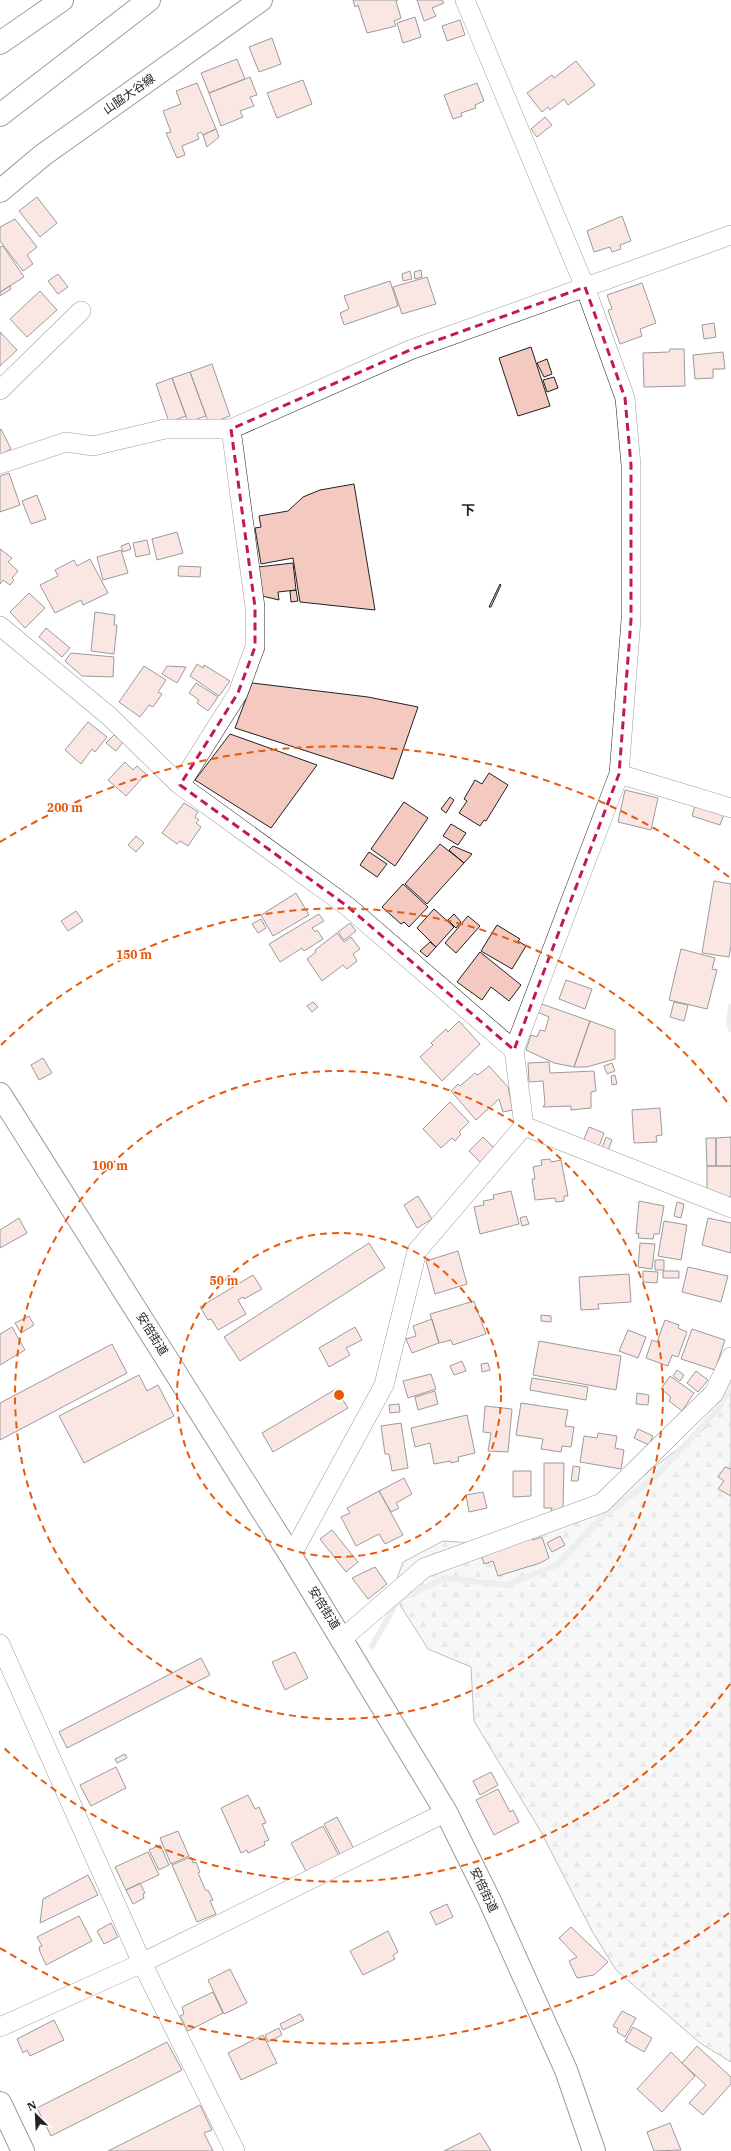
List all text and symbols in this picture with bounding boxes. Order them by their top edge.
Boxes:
street label: 山脇大谷線 [100,70,158,117]
district label: 下 [461,501,475,519]
text: 200 m [47,800,83,815]
text: 150 m [116,947,152,962]
text: 100 m [92,1158,128,1173]
text: 50 m [210,1273,239,1288]
street label: 安倍街道 [133,1309,172,1358]
centre of rings [332,1388,346,1402]
street label: 安倍街道 [305,1583,344,1632]
street label: 安倍街道 [468,1865,501,1915]
north arrow [16,2095,56,2135]
text: N [25,2098,39,2114]

